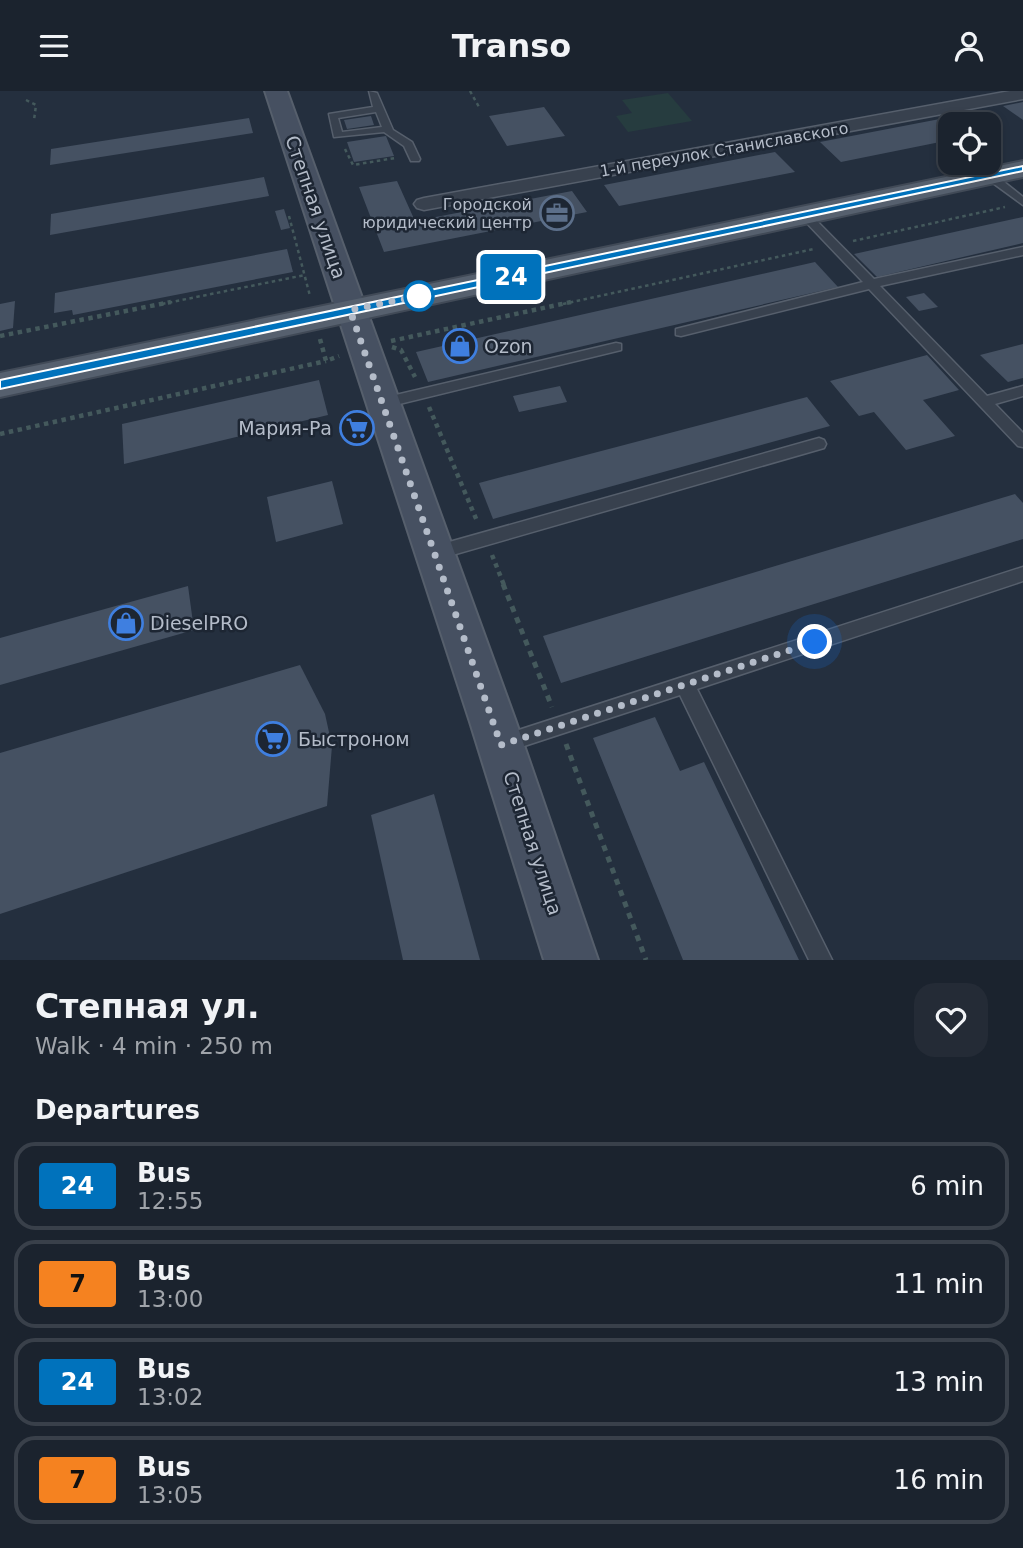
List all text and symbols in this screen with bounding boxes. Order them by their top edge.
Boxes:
icon: menu [35,27,73,65]
text: Transo [452,27,571,65]
icon: person [950,27,988,65]
map controls [938,112,1001,175]
button: locate [938,112,1001,175]
street label: 1-й переулок Станиславского [598,118,850,181]
street label: Степная улица [281,132,351,282]
office icon: Городской юридический центр [538,194,576,232]
place label: Городской юридический центр [362,195,532,232]
line badge: 24 [480,254,542,300]
text: 24 [494,263,528,291]
unlabelled marker [404,281,434,311]
shop icon: Ozon [441,327,479,365]
place label: Ozon [484,335,533,357]
supermarket icon: Мария-Ра [338,409,376,447]
place label: Мария-Ра [238,417,332,439]
shop icon: DieselPRO [107,604,145,642]
place label: DieselPRO [150,612,248,634]
your location [797,624,832,659]
supermarket icon: Быстроном [254,720,292,758]
place label: Быстроном [298,728,410,750]
street label: Степная улица [499,768,567,918]
button: heart [914,983,988,1057]
text: Степная ул. [35,987,260,1026]
text: Walk · 4 min · 250 m [35,1033,273,1059]
text: Departures [35,1095,200,1125]
text: Bus [137,1158,191,1188]
text: 6 min [910,1171,984,1201]
text: 24 [61,1172,94,1200]
text: 12:55 [137,1188,203,1214]
text: Bus [137,1256,191,1286]
text: 11 min [894,1269,984,1299]
text: 7 [69,1270,86,1298]
text: 13:00 [137,1286,203,1312]
text: Bus [137,1354,191,1384]
text: 13 min [894,1367,984,1397]
text: 24 [61,1368,94,1396]
text: 13:02 [137,1384,203,1410]
text: Bus [137,1452,191,1482]
text: 16 min [894,1465,984,1495]
text: 7 [69,1466,86,1494]
text: 13:05 [137,1482,203,1508]

